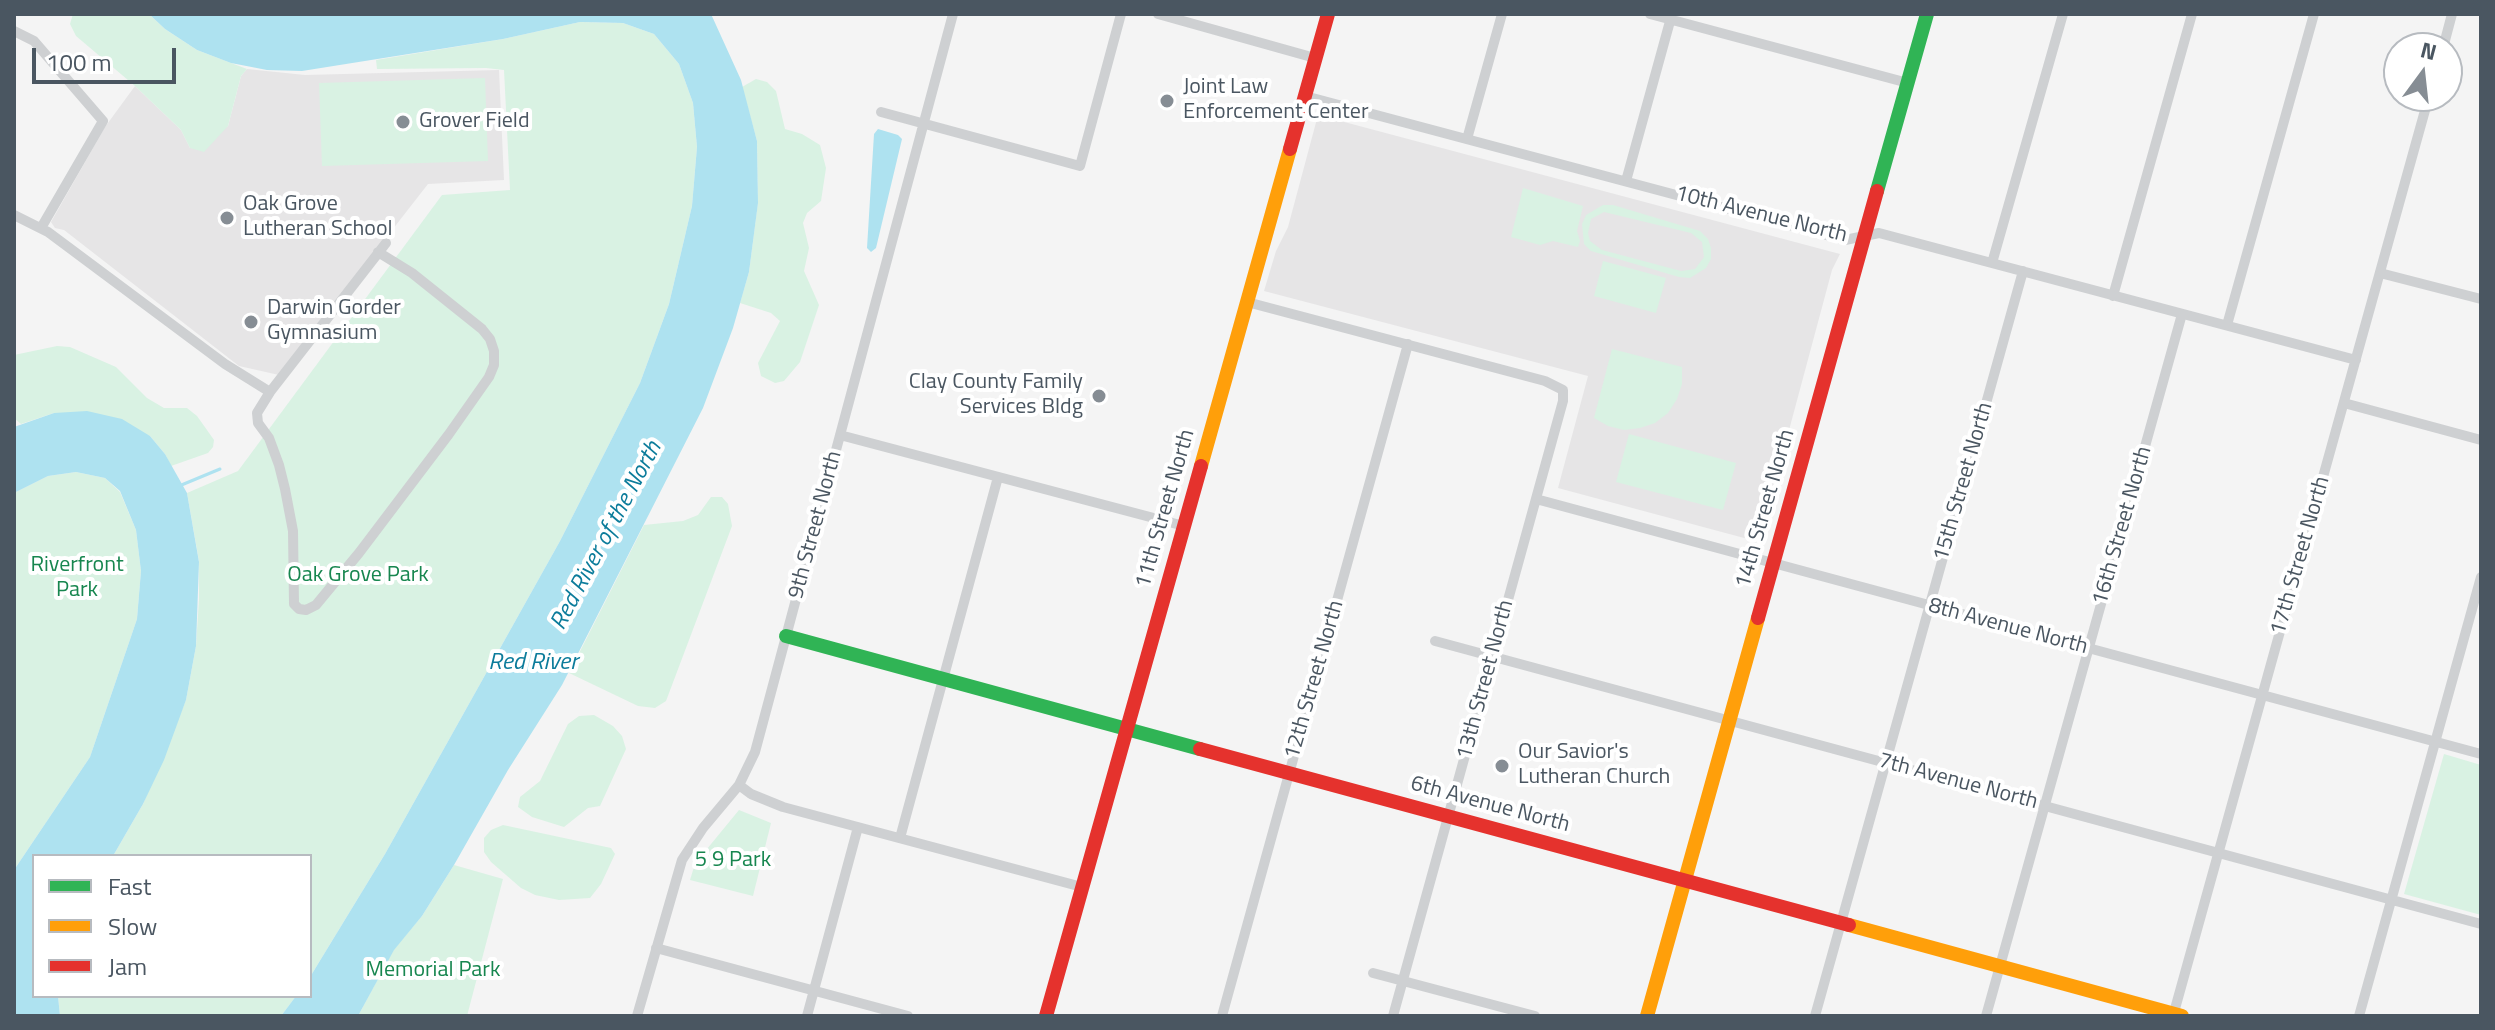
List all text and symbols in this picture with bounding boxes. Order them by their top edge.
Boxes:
scale bar [36,32,180,82]
north arrow [2383,32,2463,112]
text: N [2417,32,2440,69]
text: 100 m [46,44,112,80]
place label: Joint Law Enforcement Center [1183,75,1369,126]
marker: Joint Law Enforcement Center [1158,92,1176,110]
place label: Grover Field [419,109,530,135]
marker: Grover Field [394,113,412,131]
street label: 10th Avenue North [1672,181,1850,249]
place label: Oak Grove Lutheran School [243,192,393,244]
marker: Oak Grove Lutheran School [218,209,236,227]
place label: Darwin Gorder Gymnasium [267,296,401,348]
marker: Darwin Gorder Gymnasium [242,313,260,331]
place label: Clay County Family Services Bldg [909,370,1083,422]
marker: Clay County Family Services Bldg [1090,387,1108,405]
street label: 15th Street North [1929,399,1999,565]
street label: 11th Street North [1131,426,1201,592]
street label: 14th Street North [1731,426,1801,592]
water label: Red River of the North [545,437,669,635]
street label: 16th Street North [2088,443,2158,609]
street label: 9th Street North [784,448,848,602]
street label: 17th Street North [2266,473,2336,639]
park label: Riverfront Park [30,553,124,604]
park label: Oak Grove Park [287,563,429,589]
street label: 8th Avenue North [1925,593,2091,661]
street label: 12th Street North [1280,597,1350,763]
street label: 13th Street North [1452,597,1520,763]
water label: Red River [488,649,578,677]
place label: Our Savior's Lutheran Church [1518,740,1670,792]
street label: 7th Avenue North [1875,748,2041,816]
marker: Our Savior's Lutheran Church [1493,757,1511,775]
street label: 6th Avenue North [1407,771,1573,839]
park label: 5 9 Park [695,848,771,874]
legend [32,854,312,998]
text: Fast [108,868,151,904]
text: Slow [108,908,157,944]
text: Jam [108,948,147,984]
park label: Memorial Park [366,958,500,984]

